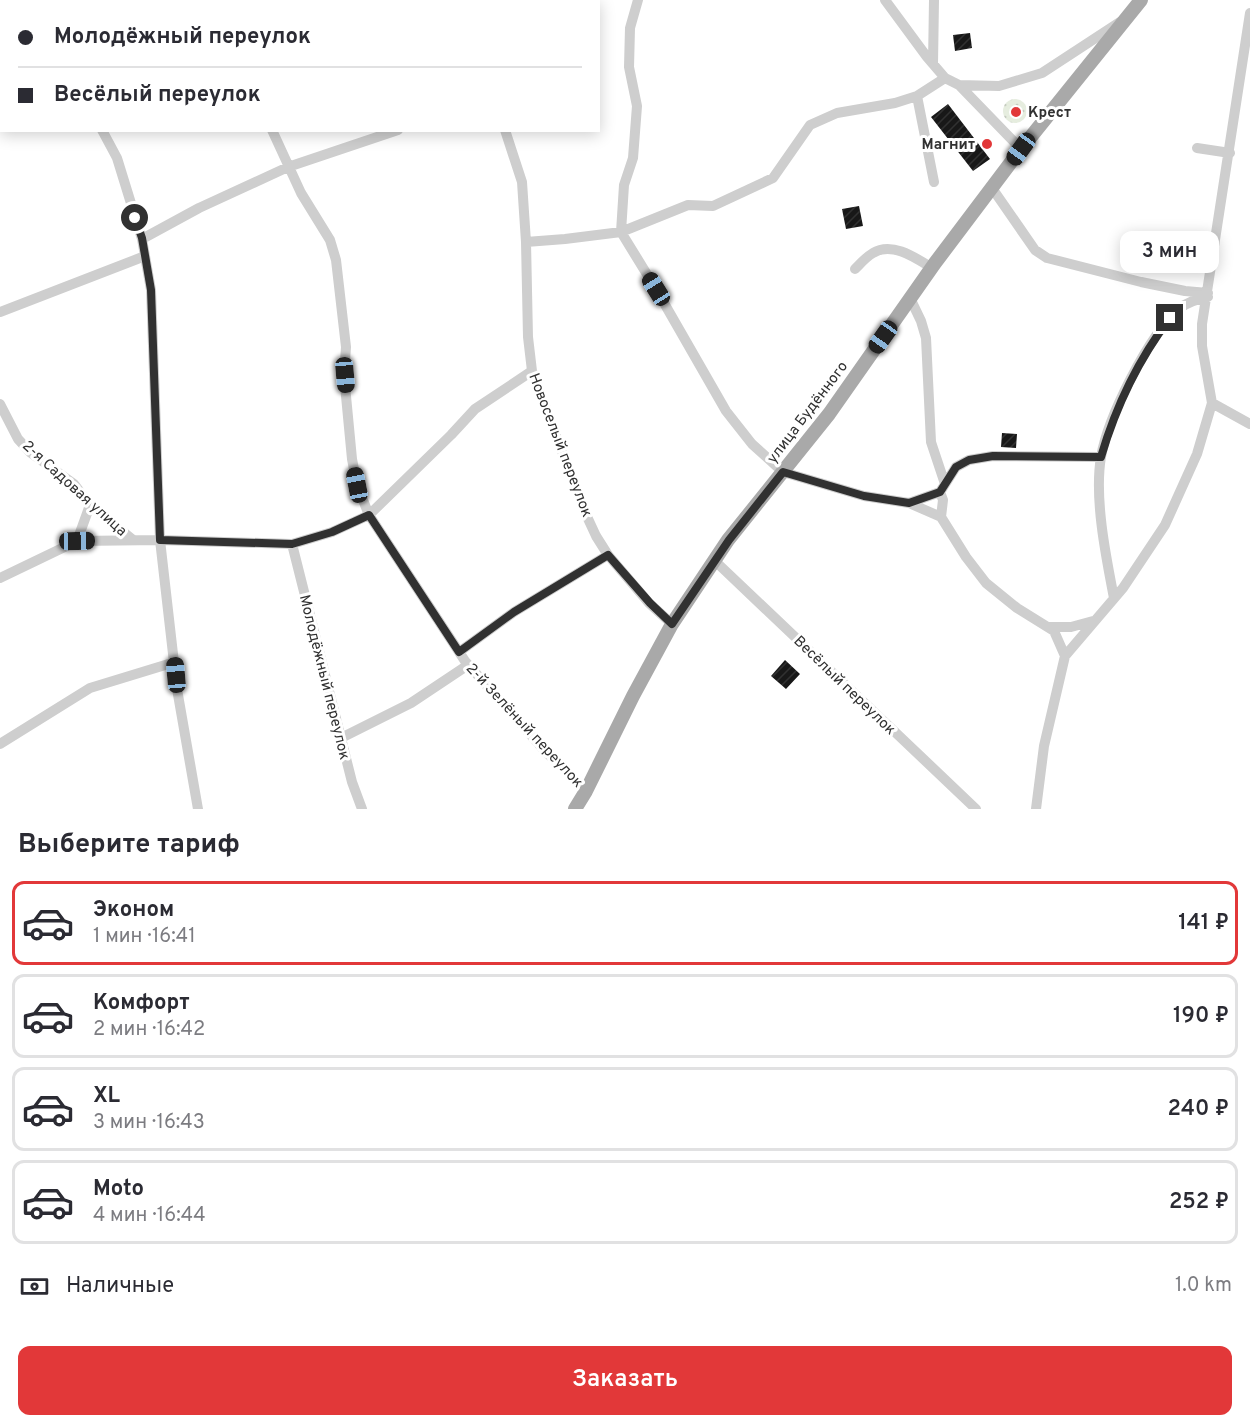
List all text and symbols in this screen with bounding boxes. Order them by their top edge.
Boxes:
text: Молодёжный переулок [54,24,311,51]
text: Весёлый переулок [54,82,261,109]
place label: Крест [1028,104,1071,123]
marker: Крест [1009,105,1023,119]
car [1003,129,1039,169]
place label: Магнит [922,136,975,155]
marker: Магнит [980,137,994,151]
route start [121,204,148,231]
callout: 3 мин [1120,231,1220,273]
text: 3 мин [1142,239,1197,265]
car [639,269,673,309]
route end [1156,304,1183,331]
car [865,317,901,357]
car [334,356,356,394]
street label: улица Будённого [764,358,853,468]
street label: Новоселый переулок [523,371,596,520]
street label: 2-я Садовая улица [18,437,130,541]
car [345,466,369,504]
car [59,532,95,550]
street label: Молодёжный переулок [294,593,353,762]
street label: Весёлый переулок [789,632,899,740]
car [165,656,187,694]
street label: 2-й Зелёный переулок [461,660,587,792]
text: Выберите тариф [18,828,240,862]
icon: car [21,896,75,950]
text: Эконом [93,897,174,924]
text: 141 ₽ [1178,910,1229,937]
text: 1 мин · 16:41 [93,924,196,950]
icon: car [21,989,75,1043]
text: Комфорт [93,990,190,1017]
text: 190 ₽ [1173,1003,1229,1030]
text: 2 мин · 16:42 [93,1017,205,1043]
icon: car [21,1082,75,1136]
text: XL [93,1083,120,1110]
text: 240 ₽ [1168,1096,1229,1123]
text: 3 мин · 16:43 [93,1110,205,1136]
icon: car [21,1175,75,1229]
text: Moto [93,1176,144,1203]
text: 252 ₽ [1169,1189,1229,1216]
text: 4 мин · 16:44 [93,1203,206,1229]
icon: cash [18,1270,51,1303]
text: Наличные [66,1273,174,1300]
text: 1.0 km [1175,1273,1232,1299]
button: Заказать [18,1346,1232,1415]

